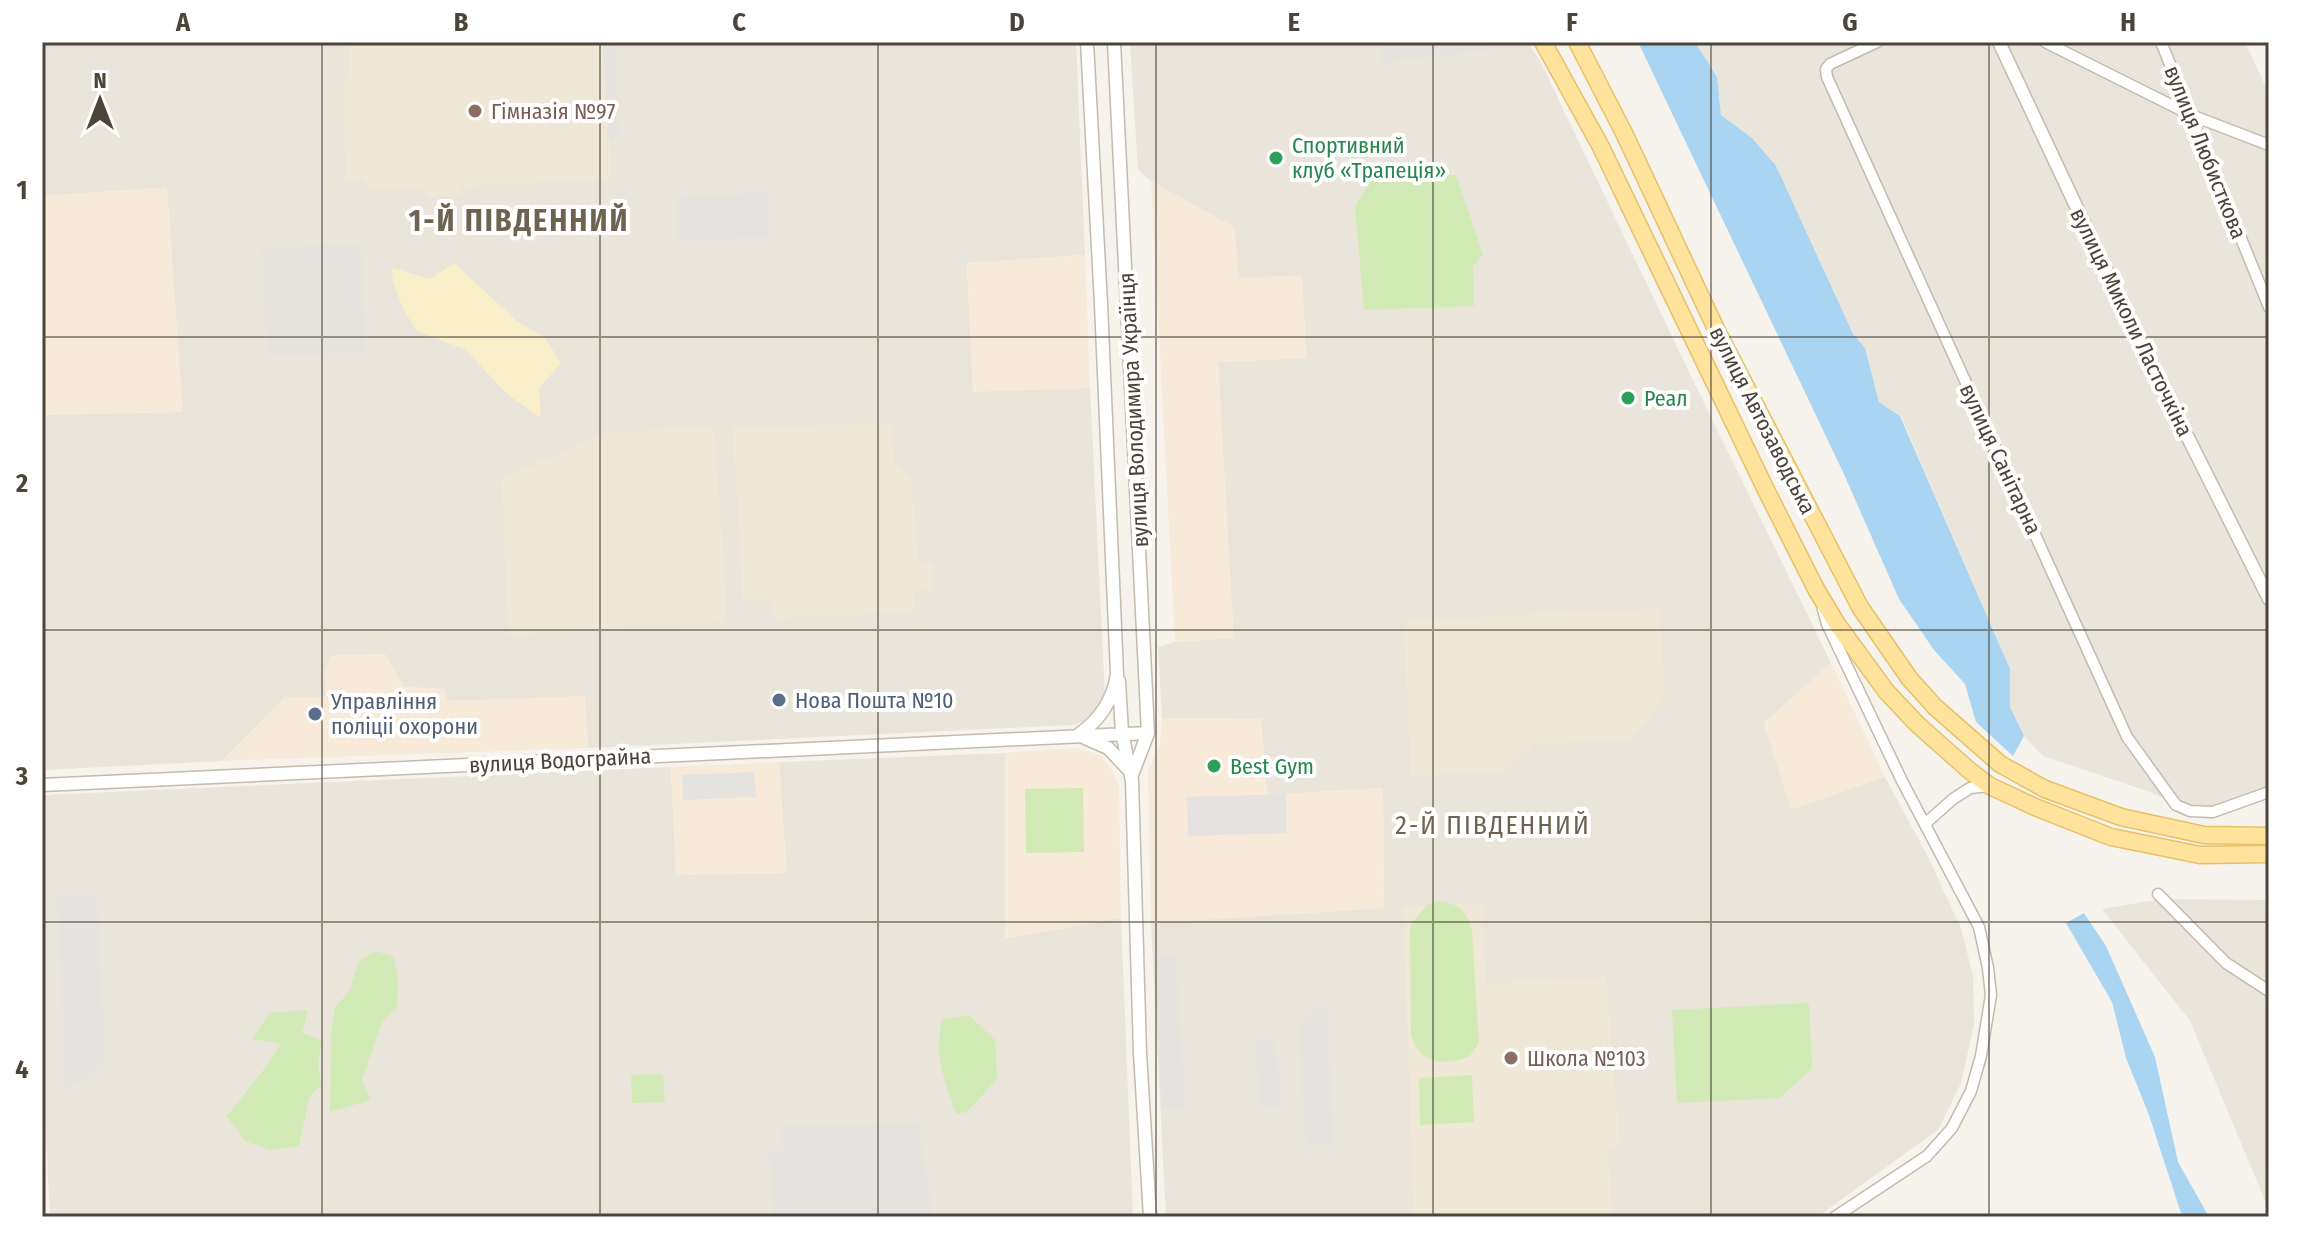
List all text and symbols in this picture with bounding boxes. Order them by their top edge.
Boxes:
text: A [175,7,191,38]
text: B [454,7,469,38]
text: C [732,7,746,38]
text: D [1009,7,1025,38]
text: E [1288,7,1300,38]
text: F [1566,7,1578,38]
text: G [1842,7,1858,38]
text: H [2120,7,2136,38]
north arrow [60,60,140,140]
street label: вулиця Любисткова [2158,62,2253,243]
text: N [93,67,107,94]
place label: Гімназія №97 [491,98,615,125]
marker: Гімназія №97 [466,102,484,120]
place label: Спортивний клуб «Трапеція» [1292,132,1446,184]
marker: Спортивний клуб «Трапеція» [1267,149,1285,167]
text: 1 [17,175,28,206]
district label: 1-Й ПІВДЕННИЙ [409,202,629,239]
street label: вулиця Миколи Ласточкіна [2064,204,2199,441]
street label: вулиця Володимира Українця [1113,272,1154,548]
street label: вулиця Автозаводська [1704,322,1822,519]
street label: вулиця Санітарна [1954,379,2047,539]
place label: Реал [1644,385,1688,412]
marker: Реал [1619,389,1637,407]
text: 2 [15,468,28,499]
place label: Нова Пошта №10 [795,687,954,714]
place label: Управлiння полiцii охорони [330,688,478,740]
marker: Нова Пошта №10 [770,691,788,709]
marker: Управлiння полiцii охорони [306,705,324,723]
street label: вулиця Водограйна [468,742,652,779]
place label: Best Gym [1230,753,1314,780]
marker: Best Gym [1205,757,1223,775]
text: 3 [15,761,28,792]
district label: 2-Й ПІВДЕННИЙ [1395,810,1591,841]
place label: Школа №103 [1527,1045,1646,1072]
marker: Школа №103 [1502,1049,1520,1067]
text: 4 [15,1054,29,1085]

